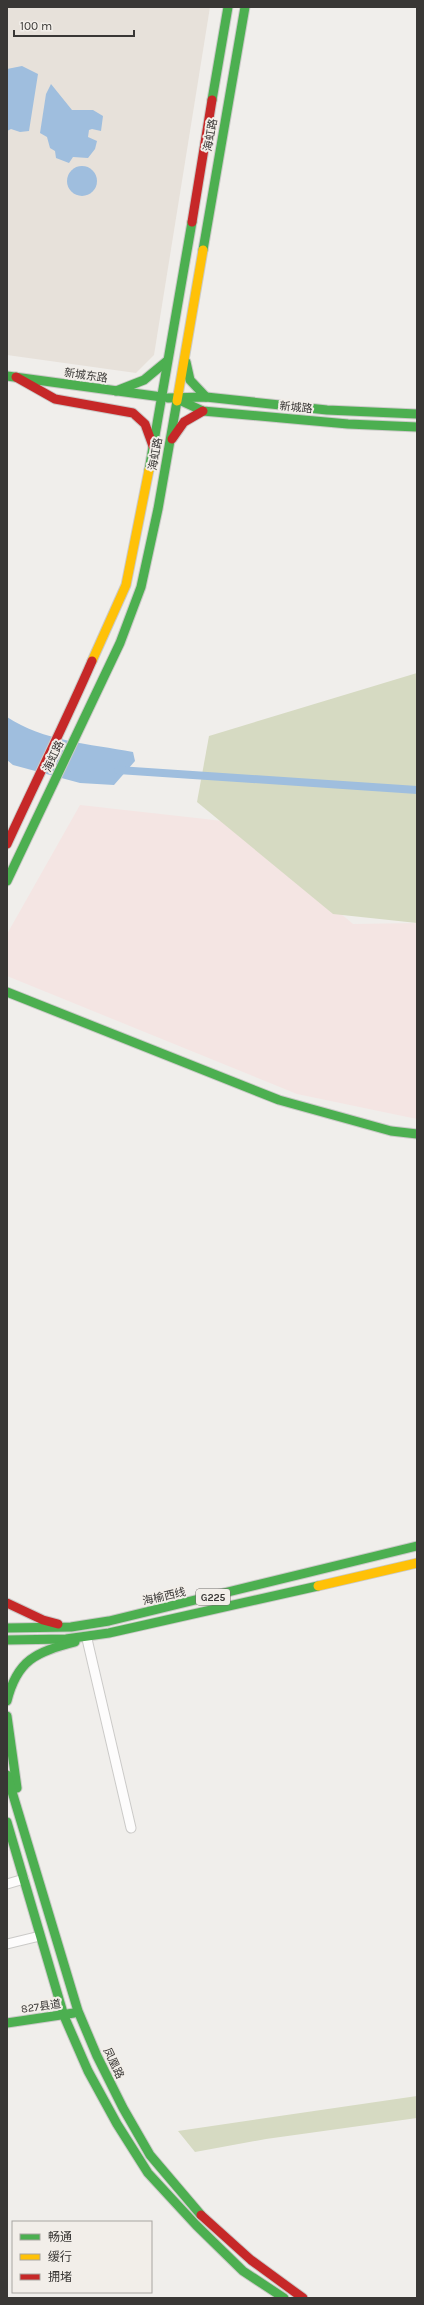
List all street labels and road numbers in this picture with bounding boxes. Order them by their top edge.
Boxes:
street label: 海虹路 [201,118,220,152]
street label: 新城东路 [63,366,109,385]
street label: 新城路 [279,400,313,415]
street label: 海虹路 [146,437,165,471]
street label: 海虹路 [41,739,66,774]
street label: 海榆西线 [141,1585,187,1608]
road number: G225 [196,1589,230,1605]
street label: 827县道 [20,1997,62,2016]
street label: 凤凰路 [100,2046,127,2081]

